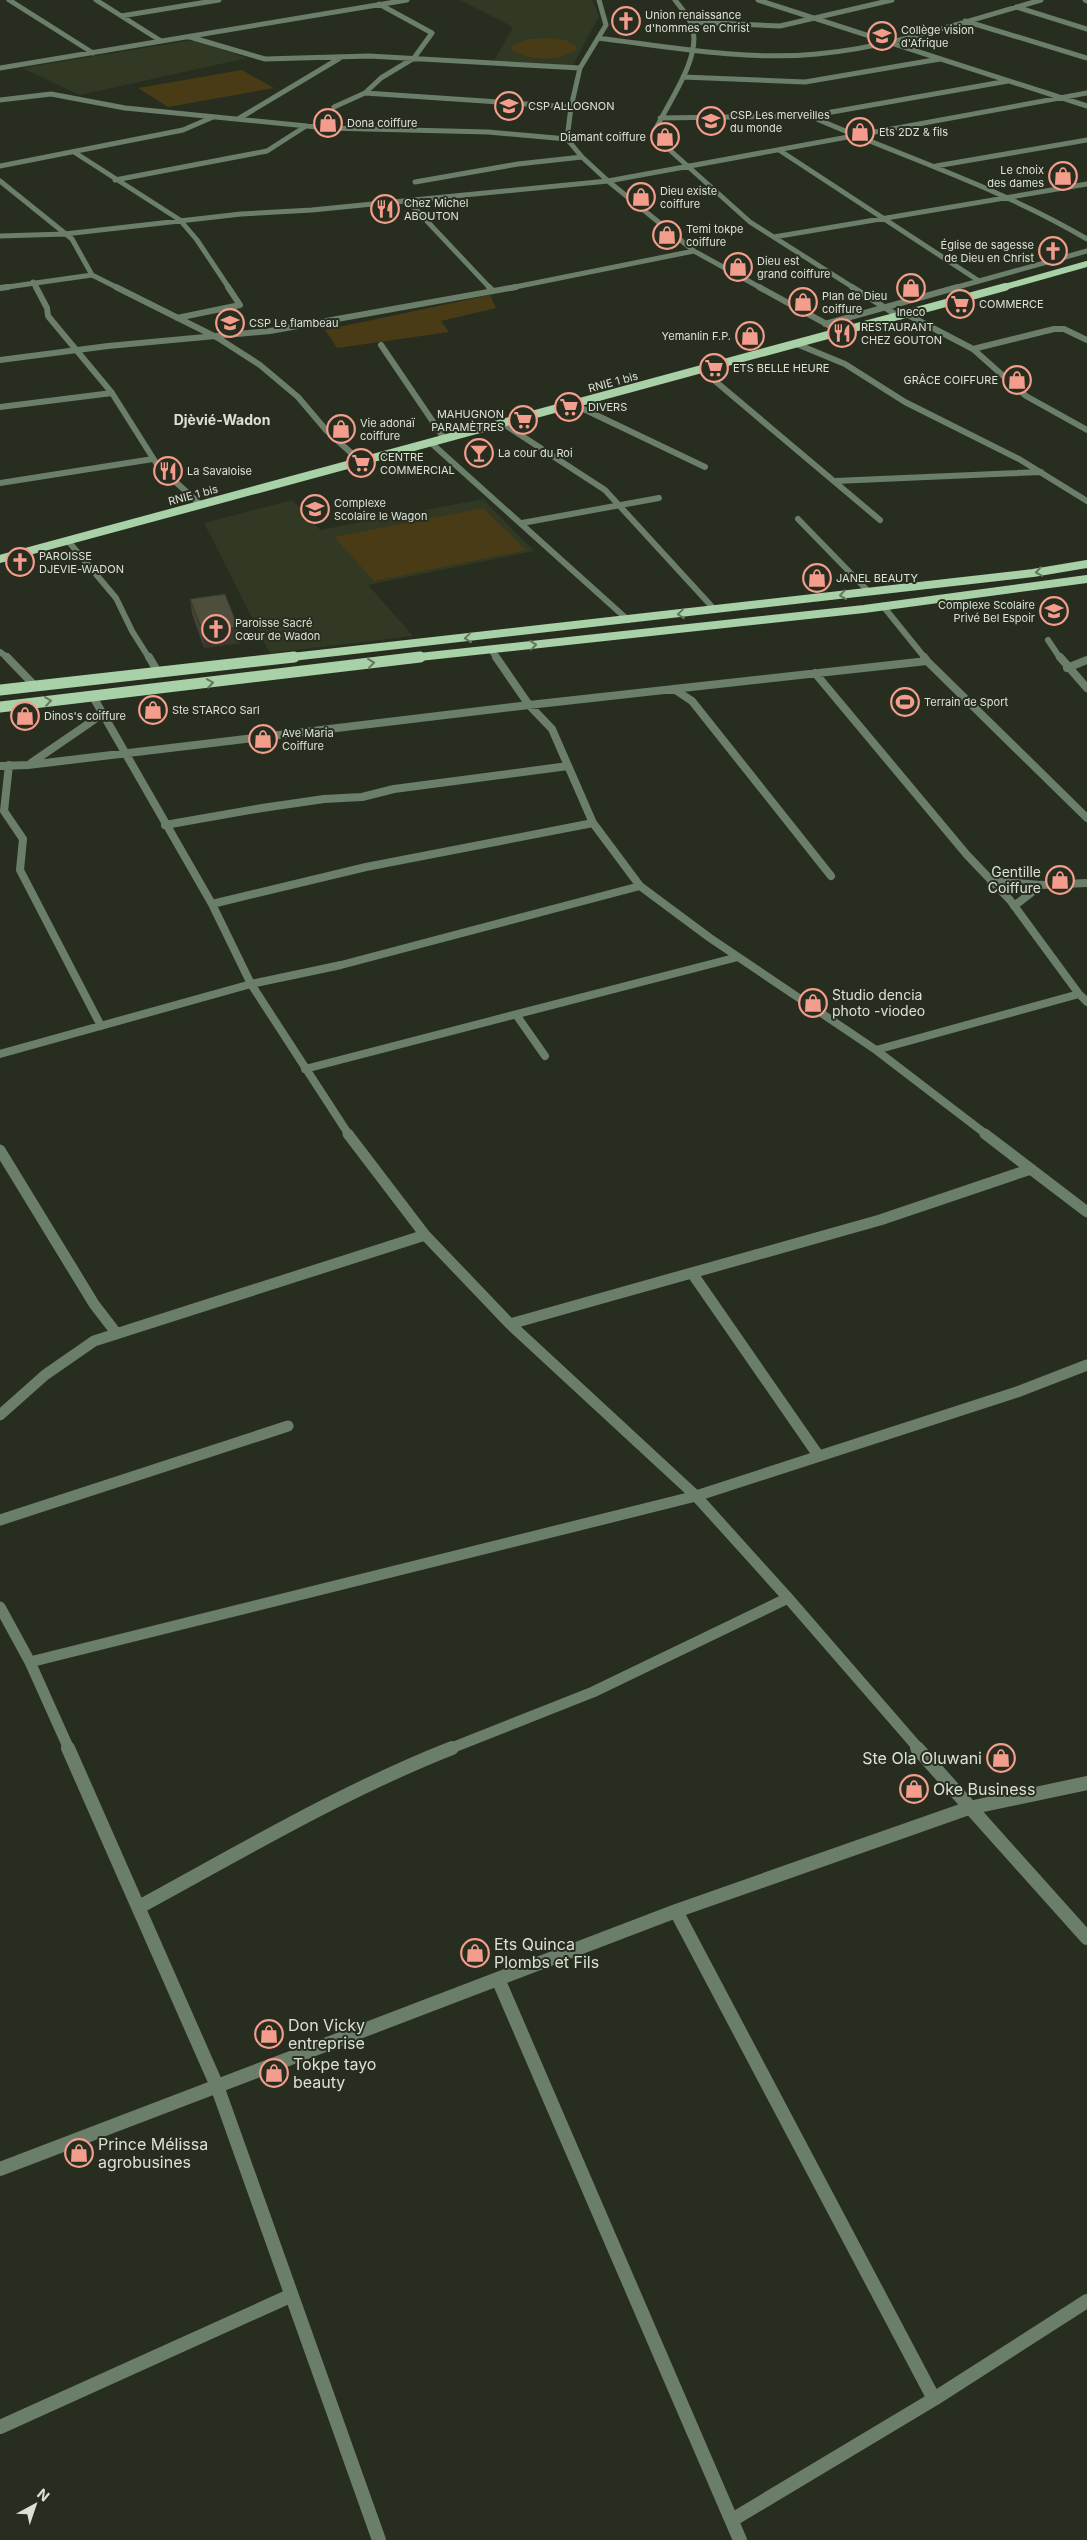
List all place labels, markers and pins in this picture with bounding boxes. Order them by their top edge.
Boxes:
church icon: Union renaissance d'hommes en Christ [611,6,641,36]
place label: Union renaissance d'hommes en Christ [645,8,750,35]
school or university icon: Collège vision d'Afrique [867,21,897,51]
place label: Collège vision d'Afrique [901,23,974,50]
school or university icon: CSP ALLOGNON [494,91,524,121]
place label: CSP ALLOGNON [528,99,615,113]
school or university icon: CSP Les merveilles du monde [696,106,726,136]
shop icon: Dona coiffure [313,108,343,138]
place label: CSP Les merveilles du monde [730,108,830,135]
place label: Dona coiffure [347,116,417,130]
shop icon: Ets 2DZ & fils [845,117,875,147]
shop icon: Diamant coiffure [650,122,680,152]
place label: Ets 2DZ & fils [879,125,948,139]
place label: Diamant coiffure [560,130,646,144]
shop icon: Le choix des dames [1048,161,1078,191]
place label: Le choix des dames [987,163,1044,190]
shop icon: Dieu existe coiffure [626,182,656,212]
place label: Dieu existe coiffure [660,184,717,211]
restaurant icon: Chez Michel ABOUTON [370,194,400,224]
place label: Chez Michel ABOUTON [404,196,468,223]
shop icon: Temi tokpe coiffure [652,220,682,250]
place label: Temi tokpe coiffure [686,222,743,249]
church icon: Église de sagesse de Dieu en Christ [1038,236,1068,266]
place label: Église de sagesse de Dieu en Christ [941,238,1034,265]
shop icon: Dieu est grand coiffure [723,252,753,282]
place label: Dieu est grand coiffure [757,254,831,281]
shop icon: Ineco [896,273,926,303]
shop icon: Plan de Dieu coiffure [788,287,818,317]
place label: Plan de Dieu coiffure [822,289,887,316]
supermarket icon: COMMERCE [945,289,975,319]
place label: COMMERCE [979,297,1044,311]
place label: Ineco [897,305,926,319]
school or university icon: CSP Le flambeau [215,308,245,338]
place label: CSP Le flambeau [249,316,338,330]
restaurant icon: RESTAURANT CHEZ GOUTON [827,318,857,348]
place label: RESTAURANT CHEZ GOUTON [861,320,942,347]
shop icon: Yemanlin F.P. [735,321,765,351]
place label: Yemanlin F.P. [662,329,731,343]
supermarket icon: ETS BELLE HEURE [699,353,729,383]
place label: ETS BELLE HEURE [733,361,829,375]
shop icon: GRÂCE COIFFURE [1002,365,1032,395]
place label: GRÂCE COIFFURE [903,373,998,387]
supermarket icon: DIVERS [554,392,584,422]
place label: DIVERS [588,400,627,414]
supermarket icon: MAHUGNON PARAMÈTRES [508,405,538,435]
place label: MAHUGNON PARAMÈTRES [431,407,504,434]
shop icon: Vie adonaï coiffure [326,414,356,444]
place label: Vie adonaï coiffure [360,416,416,443]
bar icon: La cour du Roi [464,438,494,468]
place label: La cour du Roi [498,446,573,460]
supermarket icon: CENTRE COMMERCIAL [346,448,376,478]
place label: CENTRE COMMERCIAL [380,450,455,477]
restaurant icon: La Savaloise [153,456,183,486]
place label: La Savaloise [187,464,252,478]
school or university icon: Complexe Scolaire le Wagon [300,494,330,524]
place label: Complexe Scolaire le Wagon [334,496,427,523]
church icon: PAROISSE DJEVIE-WADON [5,547,35,577]
place label: PAROISSE DJEVIE-WADON [39,549,124,576]
shop icon: JANEL BEAUTY [802,563,832,593]
place label: JANEL BEAUTY [836,571,919,585]
school or university icon: Complexe Scolaire Privé Bel Espoir [1039,596,1069,626]
place label: Complexe Scolaire Privé Bel Espoir [938,598,1035,625]
church icon: Paroisse Sacré Cœur de Wadon [201,614,231,644]
place label: Paroisse Sacré Cœur de Wadon [235,616,320,643]
sports icon: Terrain de Sport [890,687,920,717]
shop icon: Ste STARCO Sarl [138,695,168,725]
place label: Terrain de Sport [924,695,1008,709]
shop icon: Dinos's coiffure [10,701,40,731]
place label: Ste STARCO Sarl [172,703,260,717]
place label: Dinos's coiffure [44,709,126,723]
shop icon: Ave Maria Coiffure [248,724,278,754]
place label: Ave Maria Coiffure [282,726,334,753]
place label: Gentille Coiffure [988,863,1041,896]
shop icon: Gentille Coiffure [1045,865,1075,895]
place label: Studio dencia photo -viodeo [832,986,925,1019]
shop icon: Studio dencia photo -viodeo [798,988,828,1018]
shop icon: Ste Ola Oluwani [986,1743,1016,1773]
place label: Ste Ola Oluwani [862,1748,982,1768]
shop icon: Oke Business [899,1774,929,1804]
place label: Oke Business [933,1779,1035,1799]
place label: Ets Quinca Plombs et Fils [494,1934,599,1972]
shop icon: Ets Quinca Plombs et Fils [460,1938,490,1968]
place label: Don Vicky entreprise [288,2015,365,2053]
shop icon: Don Vicky entreprise [254,2019,284,2049]
place label: Tokpe tayo beauty [293,2054,376,2092]
shop icon: Tokpe tayo beauty [259,2058,289,2088]
place label: Prince Mélissa agrobusines [98,2134,208,2172]
shop icon: Prince Mélissa agrobusines [64,2138,94,2168]

